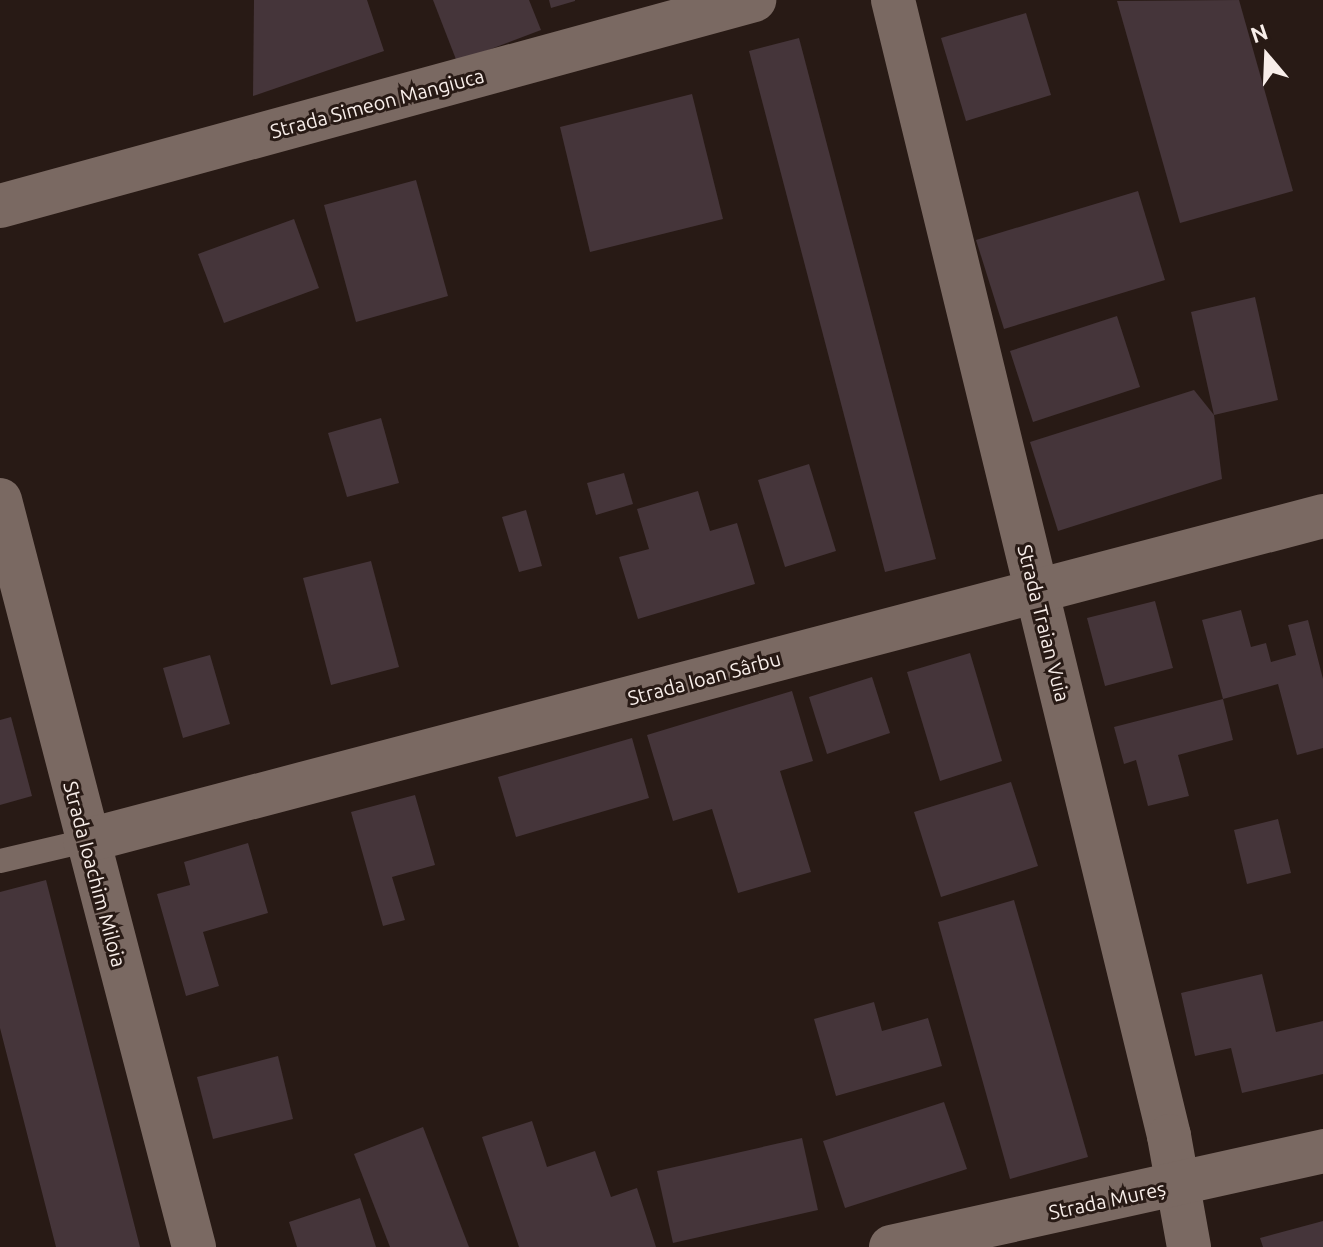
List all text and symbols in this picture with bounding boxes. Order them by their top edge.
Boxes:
north arrow [1227,16,1307,96]
text: N [1247,18,1271,47]
street label: Strada Simeon Mangiuca [267,63,487,143]
street label: Strada Traian Vuia [1013,542,1075,704]
street label: Strada Ioan Sârbu [625,646,783,710]
street label: Strada Ioachim Miloia [59,778,131,970]
street label: Strada Mureș [1046,1176,1168,1224]

